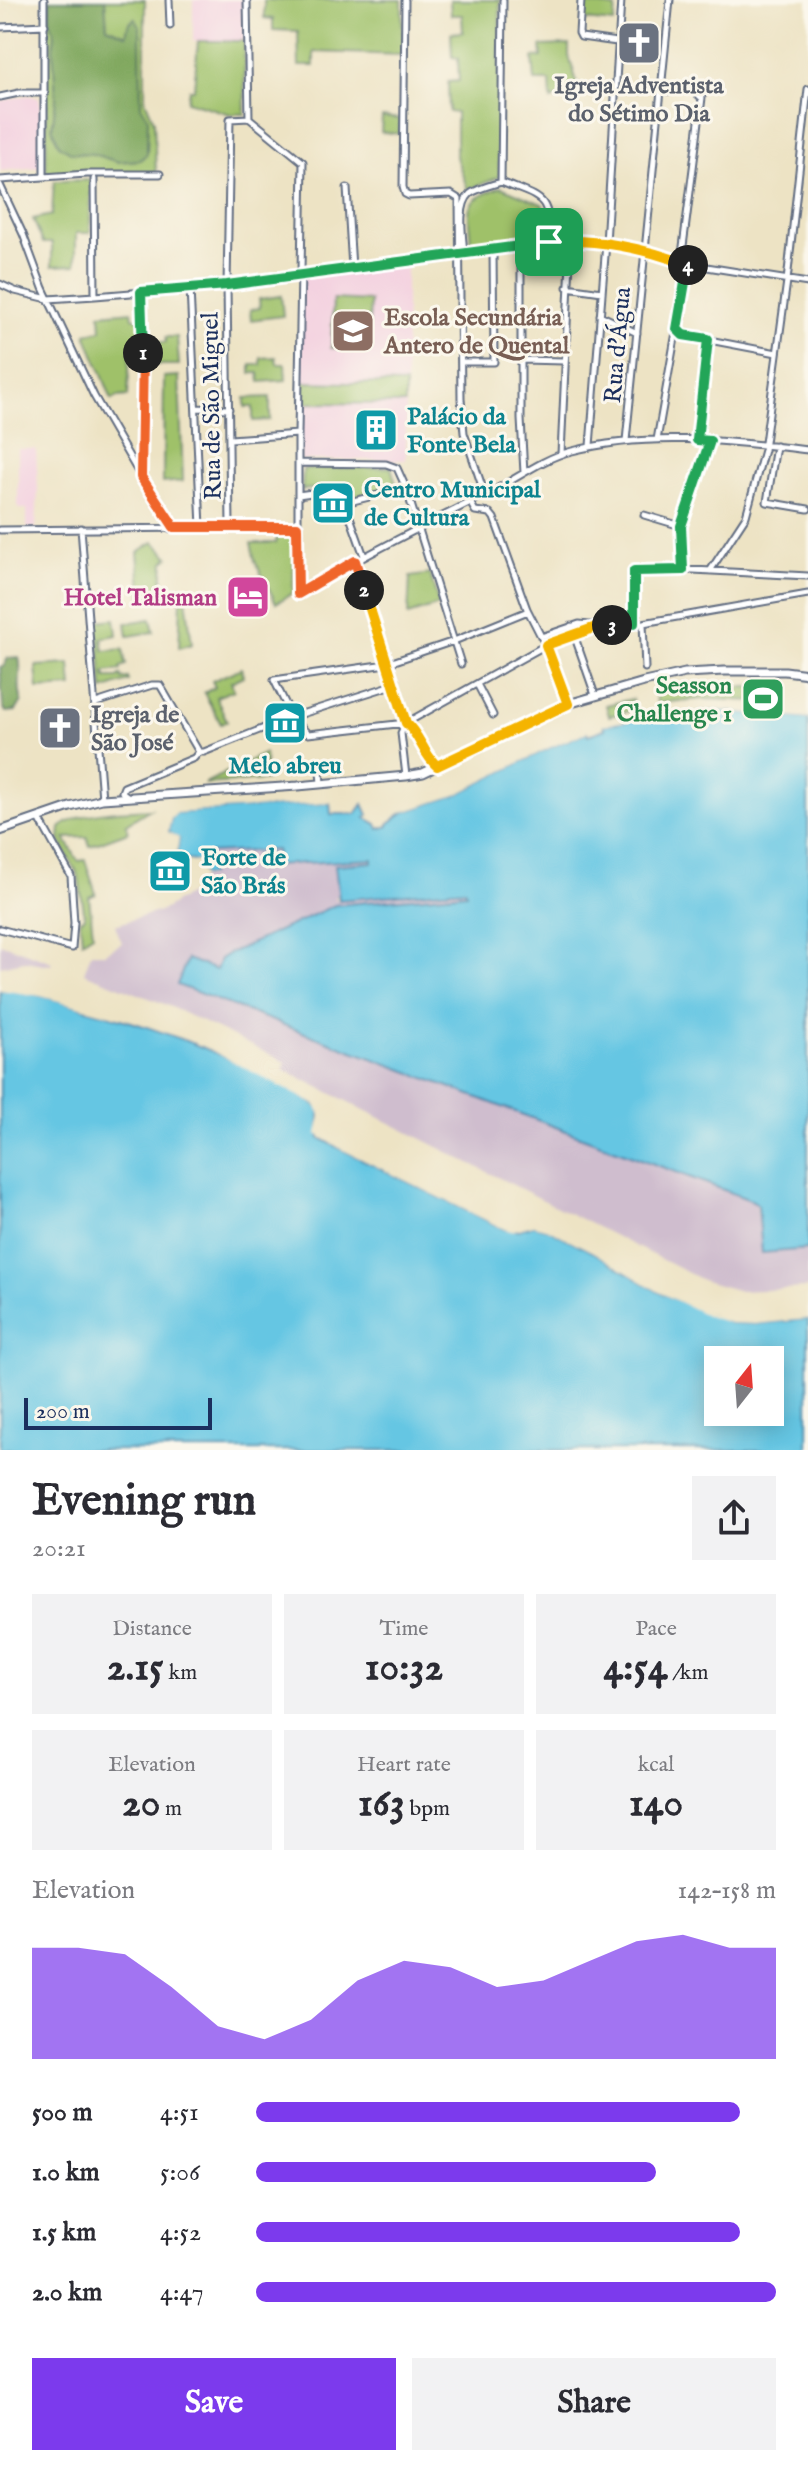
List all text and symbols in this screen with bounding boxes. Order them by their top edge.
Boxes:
church icon: Igreja Adventista do Sétimo Dia [615,19,663,67]
place label: Igreja Adventista do Sétimo Dia [554,71,724,130]
pin [515,208,583,276]
icon: arrive [527,220,571,264]
pin: 4 [668,245,708,285]
text: 4 [683,251,693,279]
street label: Rua d'Água [598,285,639,405]
place label: Escola Secundária Antero de Quental [383,303,570,362]
school or university icon: Escola Secundária Antero de Quental [329,307,377,355]
street label: Rua de São Miguel [195,311,230,500]
pin: 1 [123,333,163,373]
text: 1 [139,339,147,367]
place label: Palácio da Fonte Bela [407,402,517,461]
building icon: Palácio da Fonte Bela [352,406,400,454]
place label: Centro Municipal de Cultura [364,475,541,534]
museum icon: Centro Municipal de Cultura [309,479,357,527]
pin: 2 [344,570,384,610]
hotel icon: Hotel Talisman [224,573,272,621]
text: 2 [359,576,369,604]
place label: Hotel Talisman [64,583,217,614]
pin: 3 [592,605,632,645]
text: 3 [608,611,616,639]
place label: Seasson Challenge 1 [617,671,732,730]
sports icon: Seasson Challenge 1 [739,675,787,723]
museum icon: Melo abreu [261,699,309,747]
place label: Igreja de São José [91,700,179,759]
church icon: Igreja de São José [36,704,84,752]
place label: Melo abreu [228,751,342,782]
place label: Forte de São Brás [201,843,286,902]
museum icon: Forte de São Brás [146,847,194,895]
north arrow [704,1346,784,1426]
map controls [704,1346,784,1426]
scale bar [24,1394,212,1430]
text: 200 m [36,1398,90,1426]
text: Evening run [32,1474,256,1530]
button: share [692,1476,776,1560]
text: 20:21 [32,1532,86,1565]
text: Distance [112,1615,192,1643]
text: Time [380,1615,428,1643]
text: Pace [635,1615,677,1643]
text: 2.15 [107,1643,164,1694]
text: 10:32 [365,1643,443,1694]
text: 4:54 [603,1643,668,1694]
text: km [164,1659,197,1687]
text: /km [668,1659,709,1687]
text: Elevation [108,1751,196,1779]
text: Heart rate [357,1751,451,1779]
text: kcal [638,1751,674,1779]
text: 20 [122,1779,160,1830]
text: 163 [358,1779,405,1830]
text: 140 [629,1779,683,1830]
text: m [160,1795,182,1823]
text: bpm [405,1795,450,1823]
text: Elevation [32,1874,135,1907]
text: 142–158 m [678,1874,776,1907]
text: 500 m [32,2096,93,2129]
text: 4:51 [160,2096,199,2129]
text: 1.0 km [32,2156,100,2189]
text: 5:06 [160,2156,200,2189]
text: 1.5 km [32,2216,96,2249]
text: 4:52 [160,2216,201,2249]
text: 2.0 km [32,2276,102,2309]
text: 4:47 [160,2276,204,2309]
button: Save [32,2358,396,2450]
button: Share [412,2358,776,2450]

